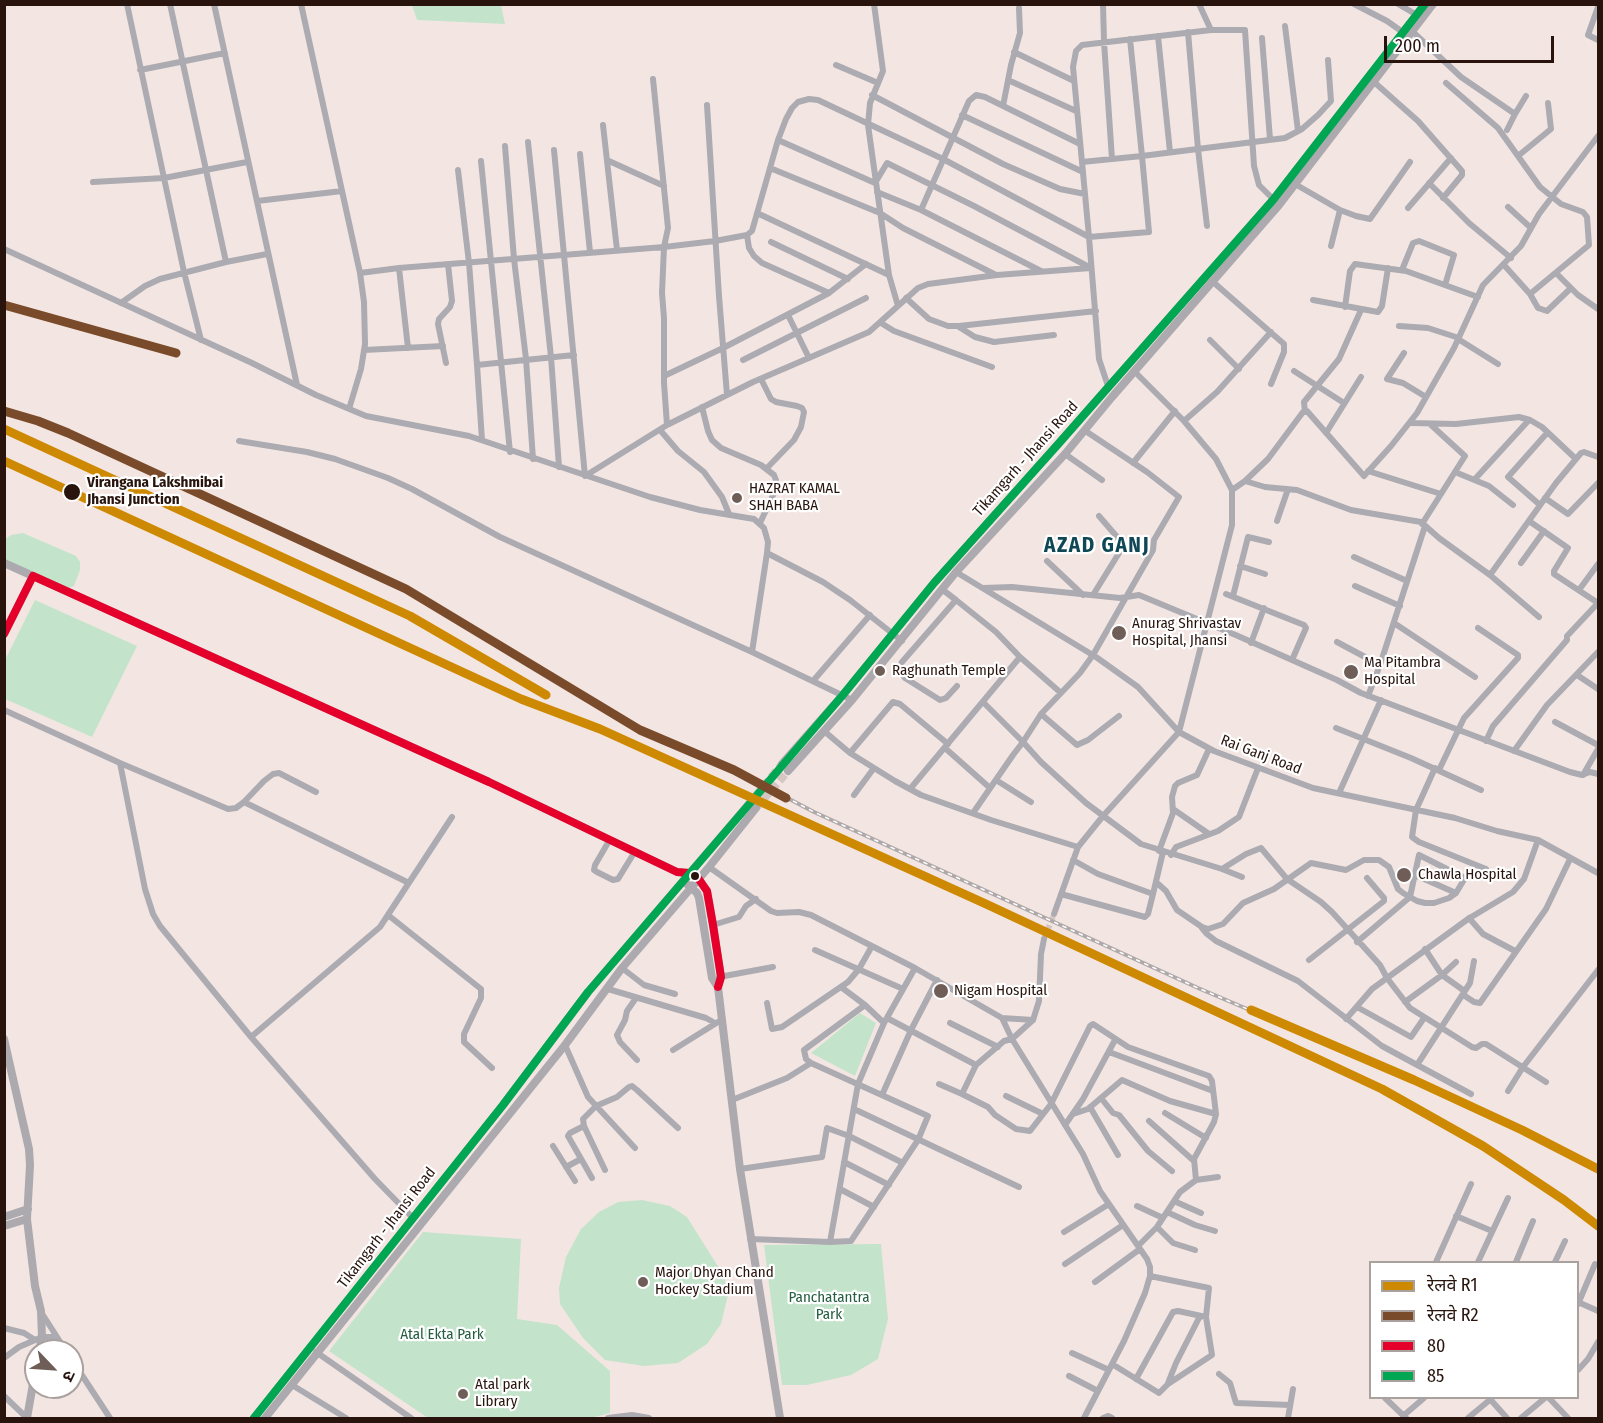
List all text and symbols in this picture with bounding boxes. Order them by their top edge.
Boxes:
scale bar [1387,24,1556,62]
text: 200 m [1395,35,1440,57]
street label: Tikamgarh - Jhansi Road [970,398,1082,520]
place label: Virangana Lakshmibai Jhansi Junction [87,474,223,509]
place label: HAZRAT KAMAL SHAH BABA [749,480,840,515]
marker: Virangana Lakshmibai Jhansi Junction [62,482,82,502]
marker: HAZRAT KAMAL SHAH BABA [730,491,744,505]
district label: AZAD GANJ [1044,533,1150,559]
place label: Anurag Shrivastav Hospital, Jhansi [1132,615,1241,650]
marker: Anurag Shrivastav Hospital, Jhansi [1110,624,1128,642]
place label: Ma Pitambra Hospital [1364,654,1441,689]
place label: Raghunath Temple [892,662,1006,680]
marker: Ma Pitambra Hospital [1342,663,1360,681]
marker: Raghunath Temple [873,664,887,678]
street label: Rai Ganj Road [1218,731,1304,779]
marker: Chawla Hospital [1395,866,1413,884]
place label: Chawla Hospital [1418,866,1516,884]
unlabelled marker [689,870,701,882]
marker: Nigam Hospital [932,982,950,1000]
place label: Nigam Hospital [954,982,1047,1000]
street label: Tikamgarh - Jhansi Road [334,1164,440,1292]
legend [1369,1261,1579,1399]
place label: Major Dhyan Chand Hockey Stadium [655,1264,774,1299]
text: रेलवे R1 [1427,1274,1478,1296]
marker: Major Dhyan Chand Hockey Stadium [636,1275,650,1289]
park label: Panchatantra Park [788,1289,870,1324]
text: रेलवे R2 [1427,1304,1479,1326]
park label: Atal Ekta Park [400,1326,484,1344]
text: 80 [1427,1335,1445,1357]
north arrow [24,1339,84,1399]
text: 85 [1427,1365,1444,1387]
text: उ [58,1368,80,1384]
place label: Atal park Library [475,1376,530,1411]
marker: Atal park Library [456,1387,470,1401]

